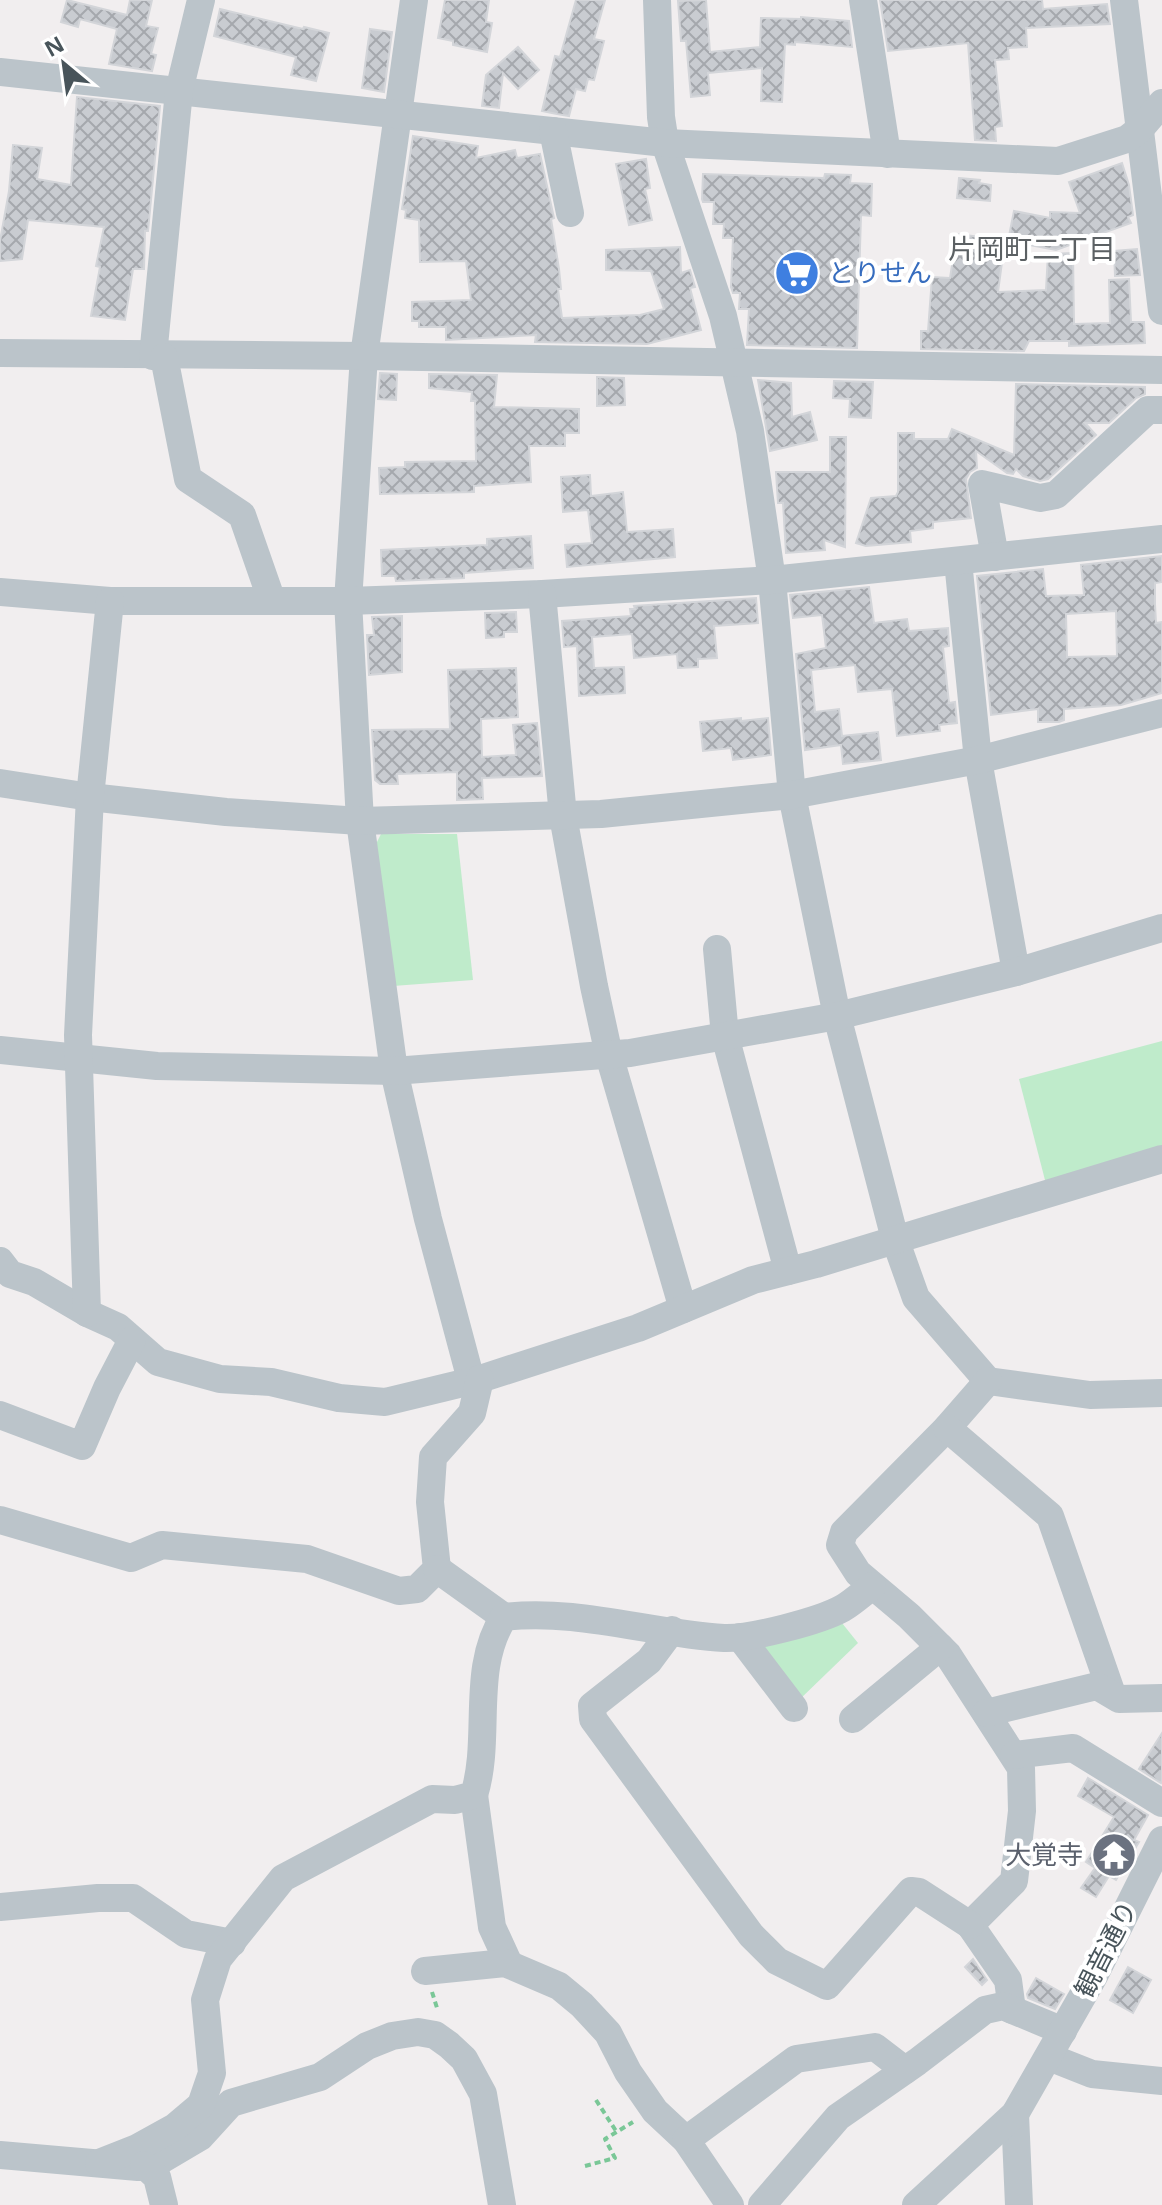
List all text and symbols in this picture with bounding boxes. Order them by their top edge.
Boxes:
north arrow [24,24,104,104]
text: N [39,28,69,63]
district label: 片岡町二丁目 [948,229,1116,267]
supermarket icon: とりせん [773,249,821,297]
place label: とりせん [828,254,932,290]
temple icon: 大覚寺 [1090,1831,1138,1879]
place label: 大覚寺 [1005,1836,1083,1872]
street label: 観音通り [1065,1894,1145,2003]

